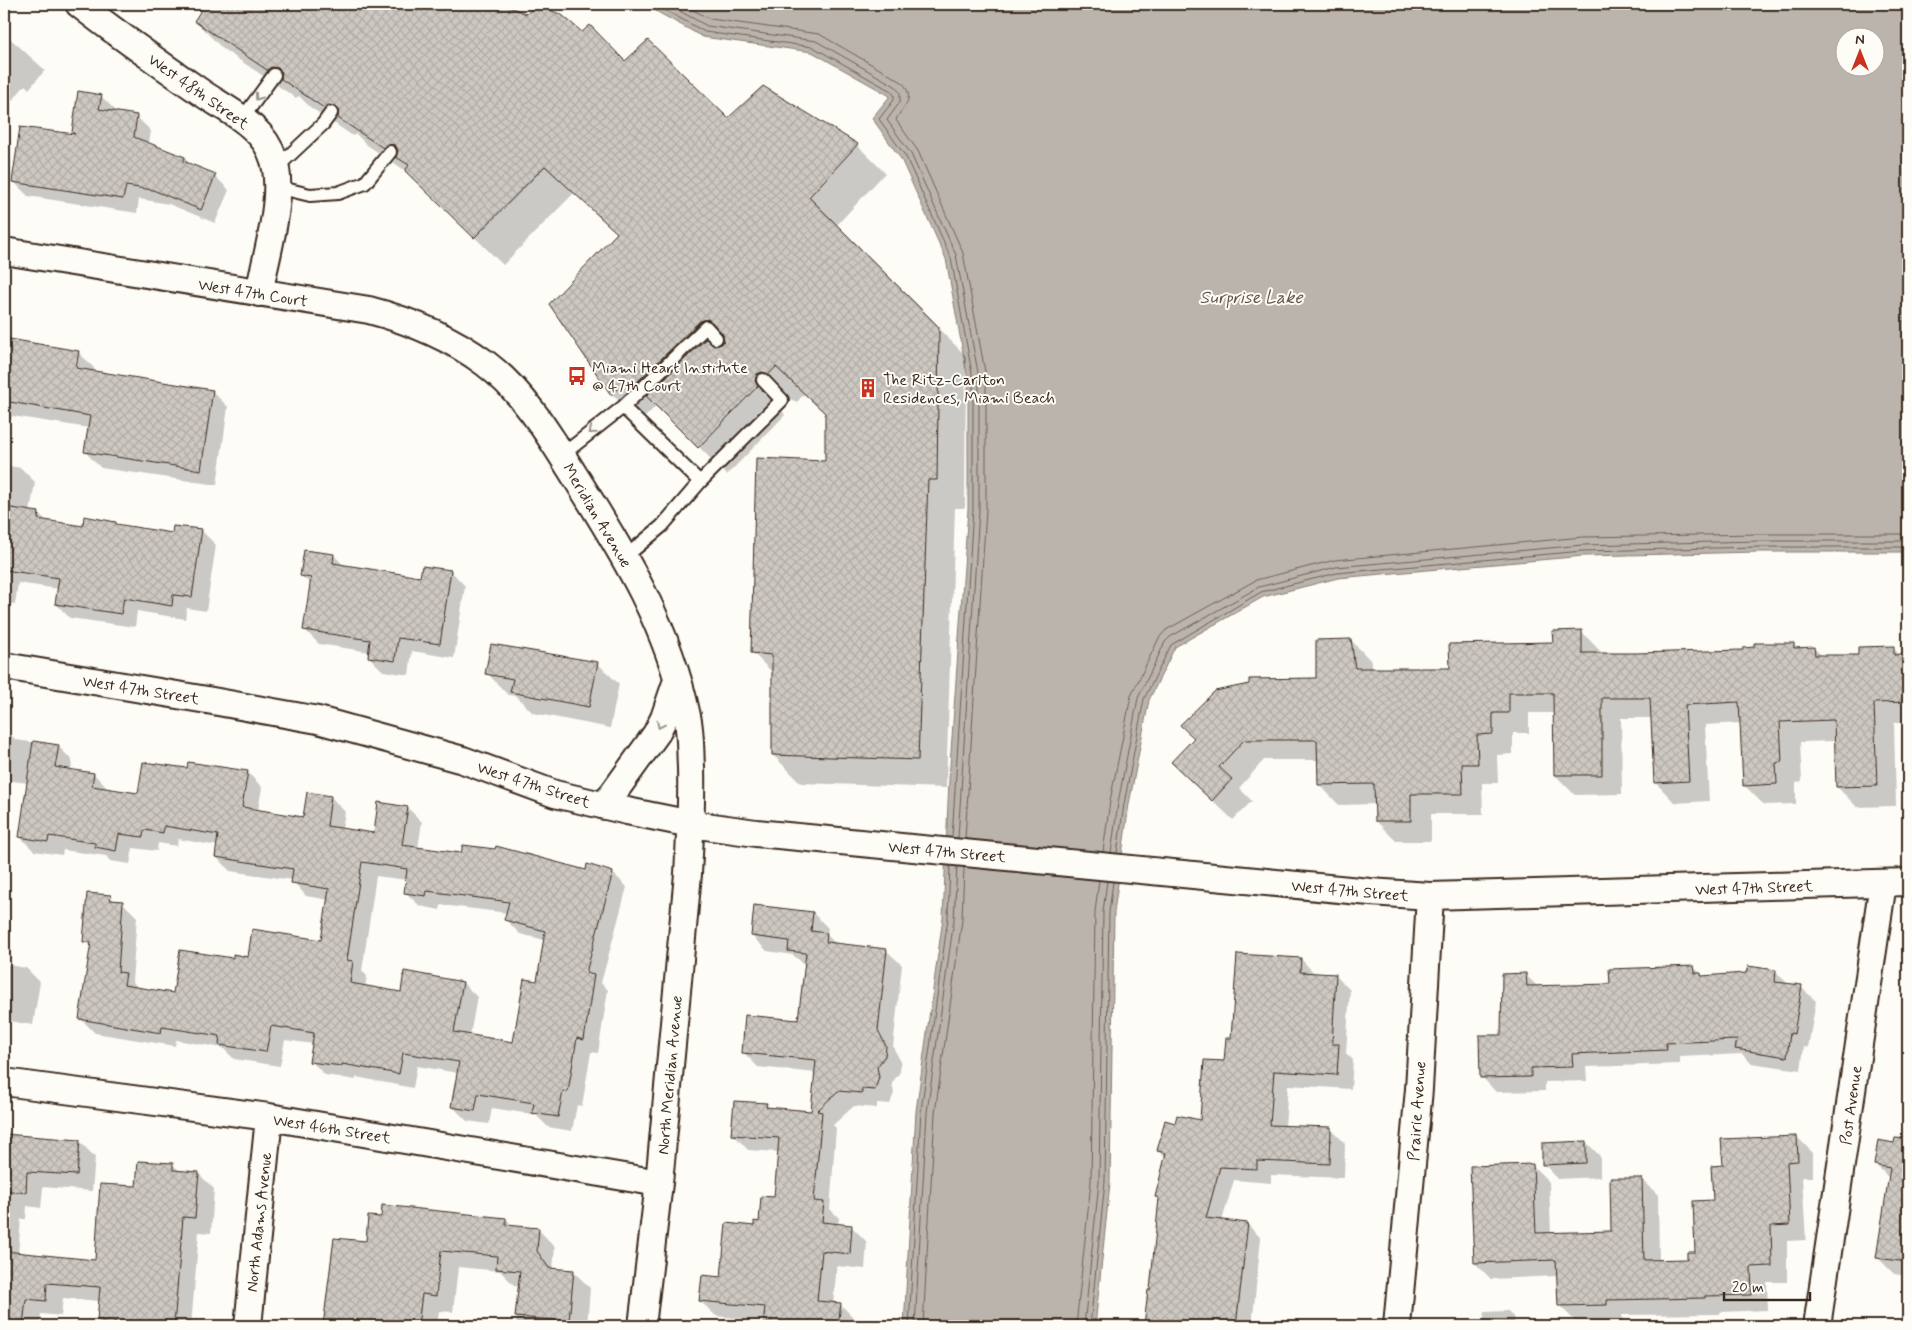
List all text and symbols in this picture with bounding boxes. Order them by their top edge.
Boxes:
north arrow [1834,28,1884,78]
text: N [1855,31,1865,49]
street label: West 48th Street [143,50,253,135]
one-way arrow [255,91,263,100]
street label: West 47th Court [196,274,310,313]
water label: Surprise Lake [1199,286,1303,310]
place label: Miami Heart Institute @ 47th Court [592,358,748,397]
bus stop icon: Miami Heart Institute @ 47th Court [566,365,588,387]
place label: The Ritz-Carlton Residences, Miami Beach [883,370,1055,409]
building icon: The Ritz-Carlton Residences, Miami Beach [857,377,879,399]
one-way arrow [589,426,598,435]
street label: Meridian Avenue [557,460,636,572]
street label: West 47th Street [81,671,201,710]
one-way arrow [656,720,667,729]
street label: West 47th Street [474,757,593,814]
street label: West 47th Street [887,837,1007,868]
street label: West 47th Street [1290,876,1410,907]
street label: West 47th Street [1695,876,1814,901]
street label: North Meridian Avenue [653,995,688,1156]
street label: Prairie Avenue [1404,1060,1431,1162]
street label: Post Avenue [1836,1064,1867,1146]
street label: West 46th Street [271,1110,393,1149]
street label: North Adams Avenue [242,1151,277,1293]
scale bar [1724,1270,1811,1302]
text: 20 m [1732,1278,1764,1298]

